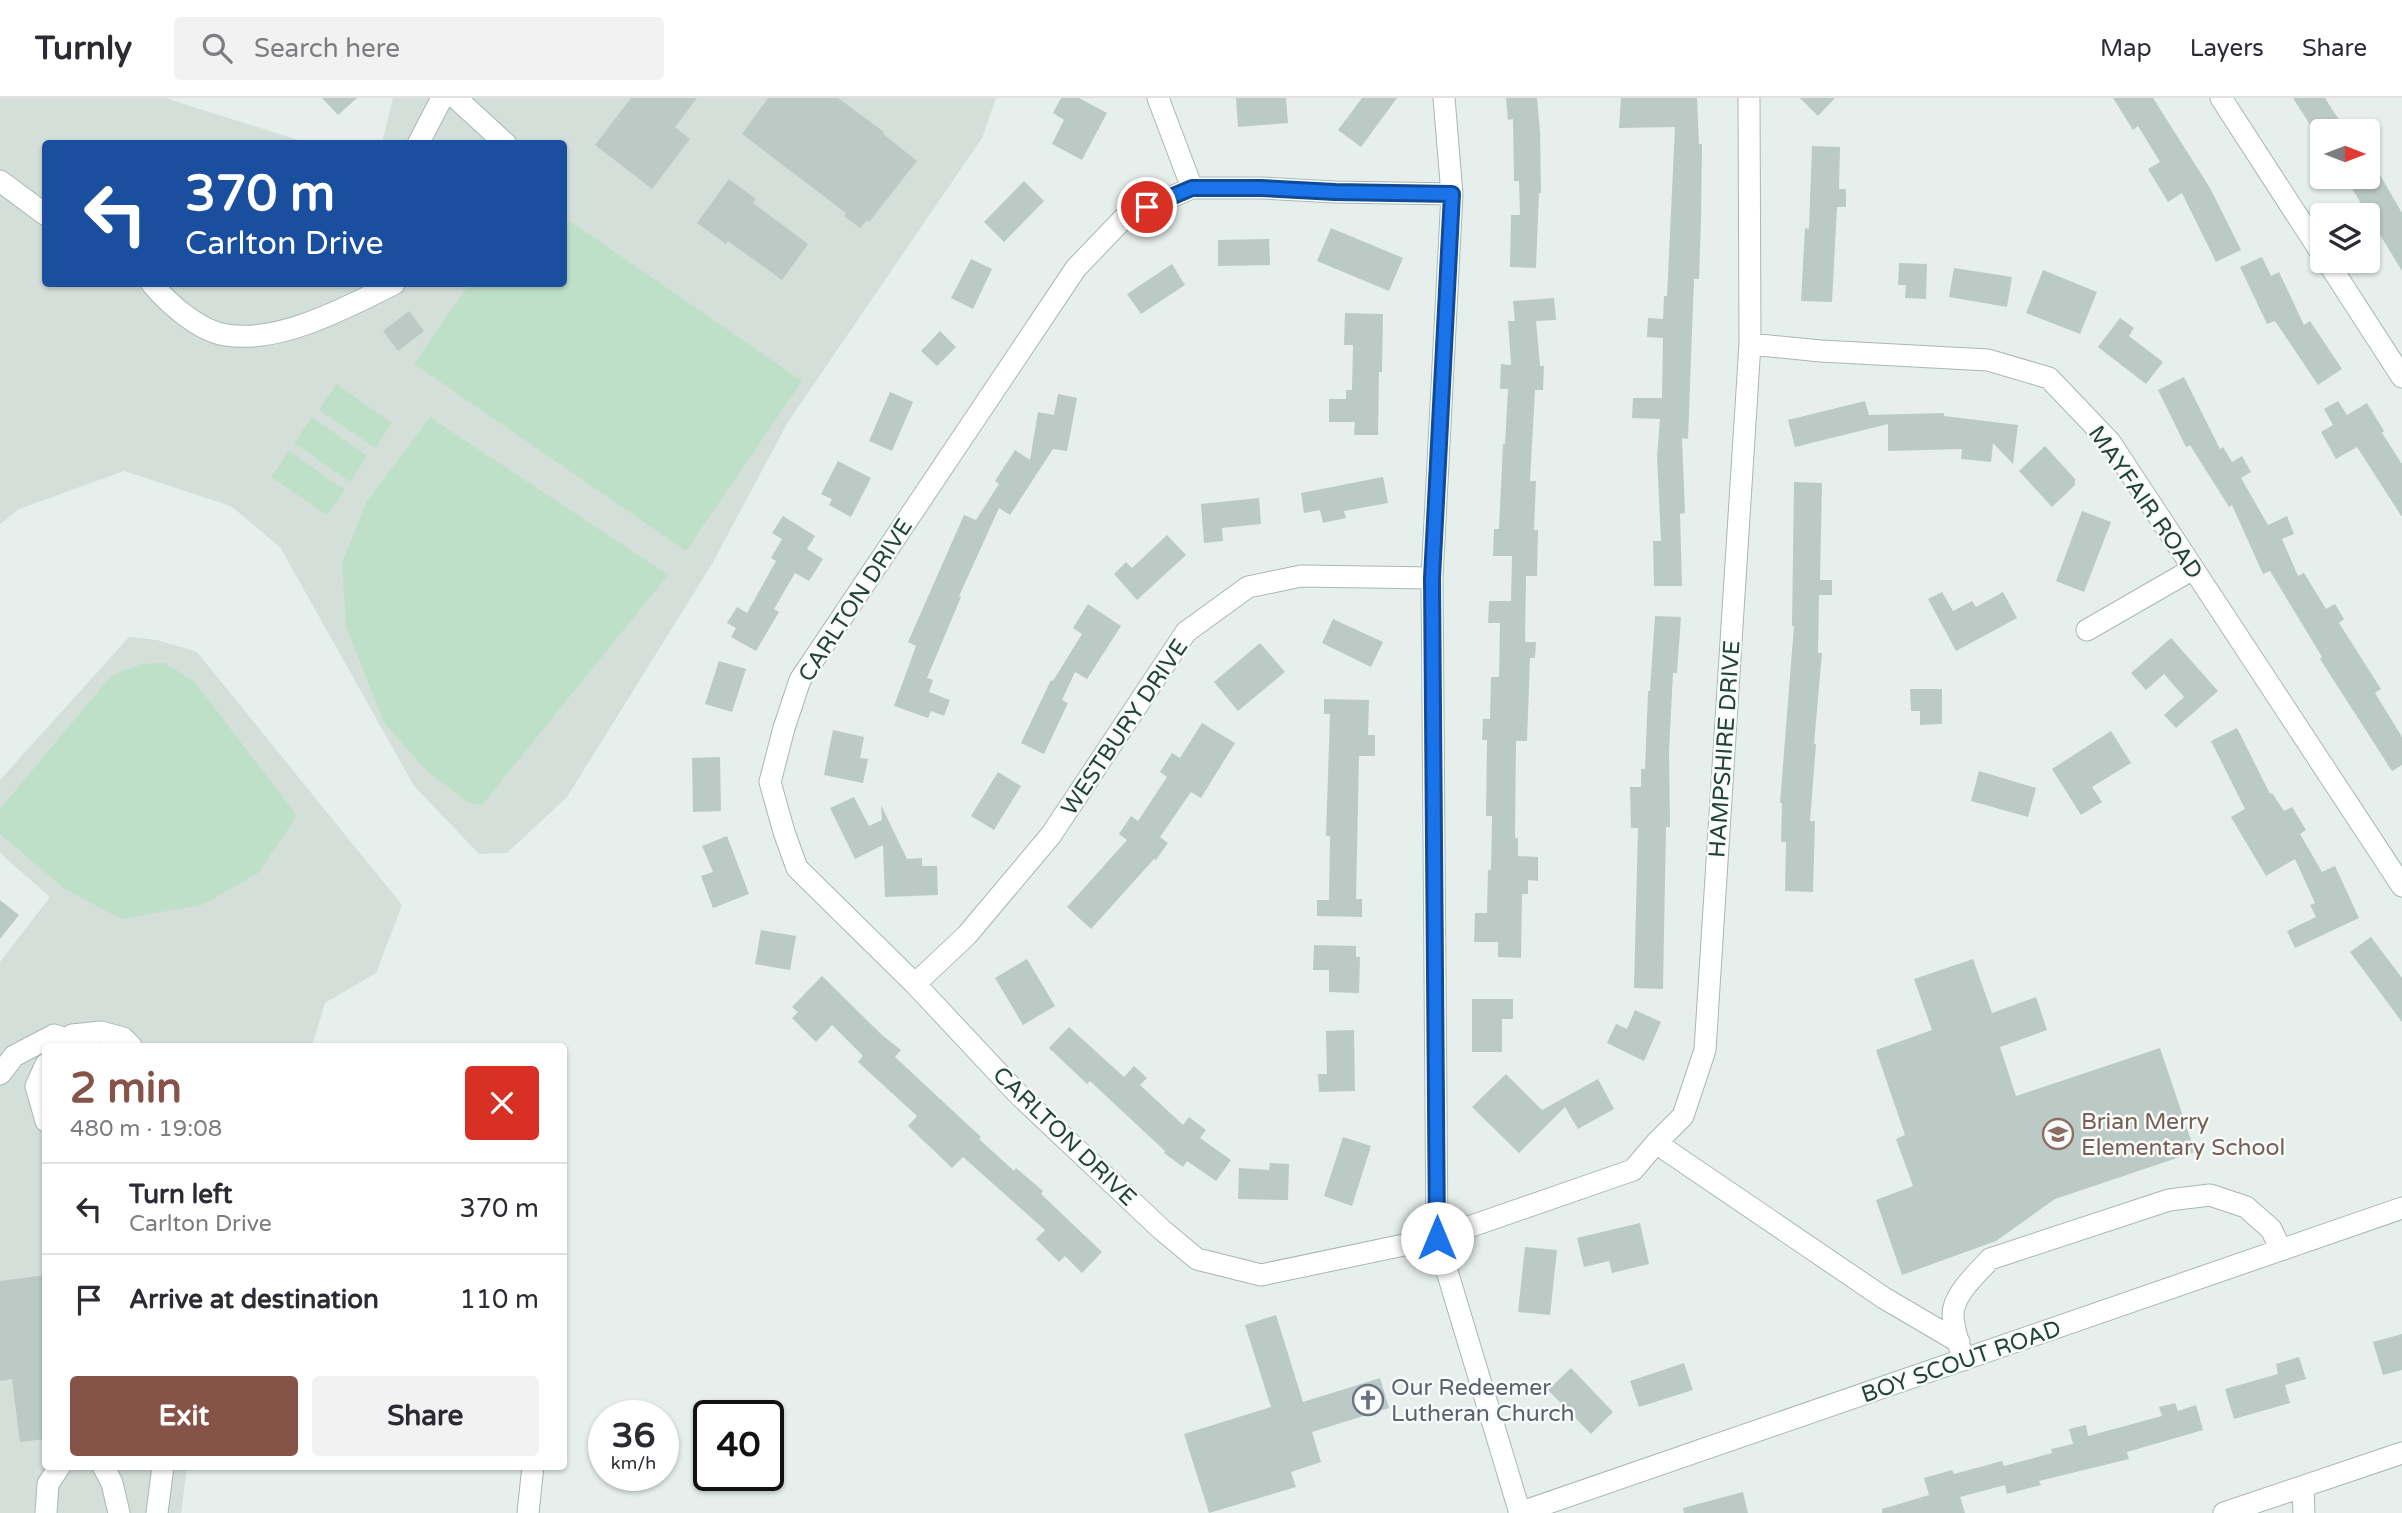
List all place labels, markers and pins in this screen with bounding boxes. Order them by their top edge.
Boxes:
pin [1117,177,1177,237]
place label: Brian Merry Elementary School [2081,1108,2285,1162]
school or university icon: Brian Merry Elementary School [2041,1117,2075,1151]
place label: Our Redeemer Lutheran Church [1391,1374,1574,1428]
church icon: Our Redeemer Lutheran Church [1351,1383,1385,1417]

